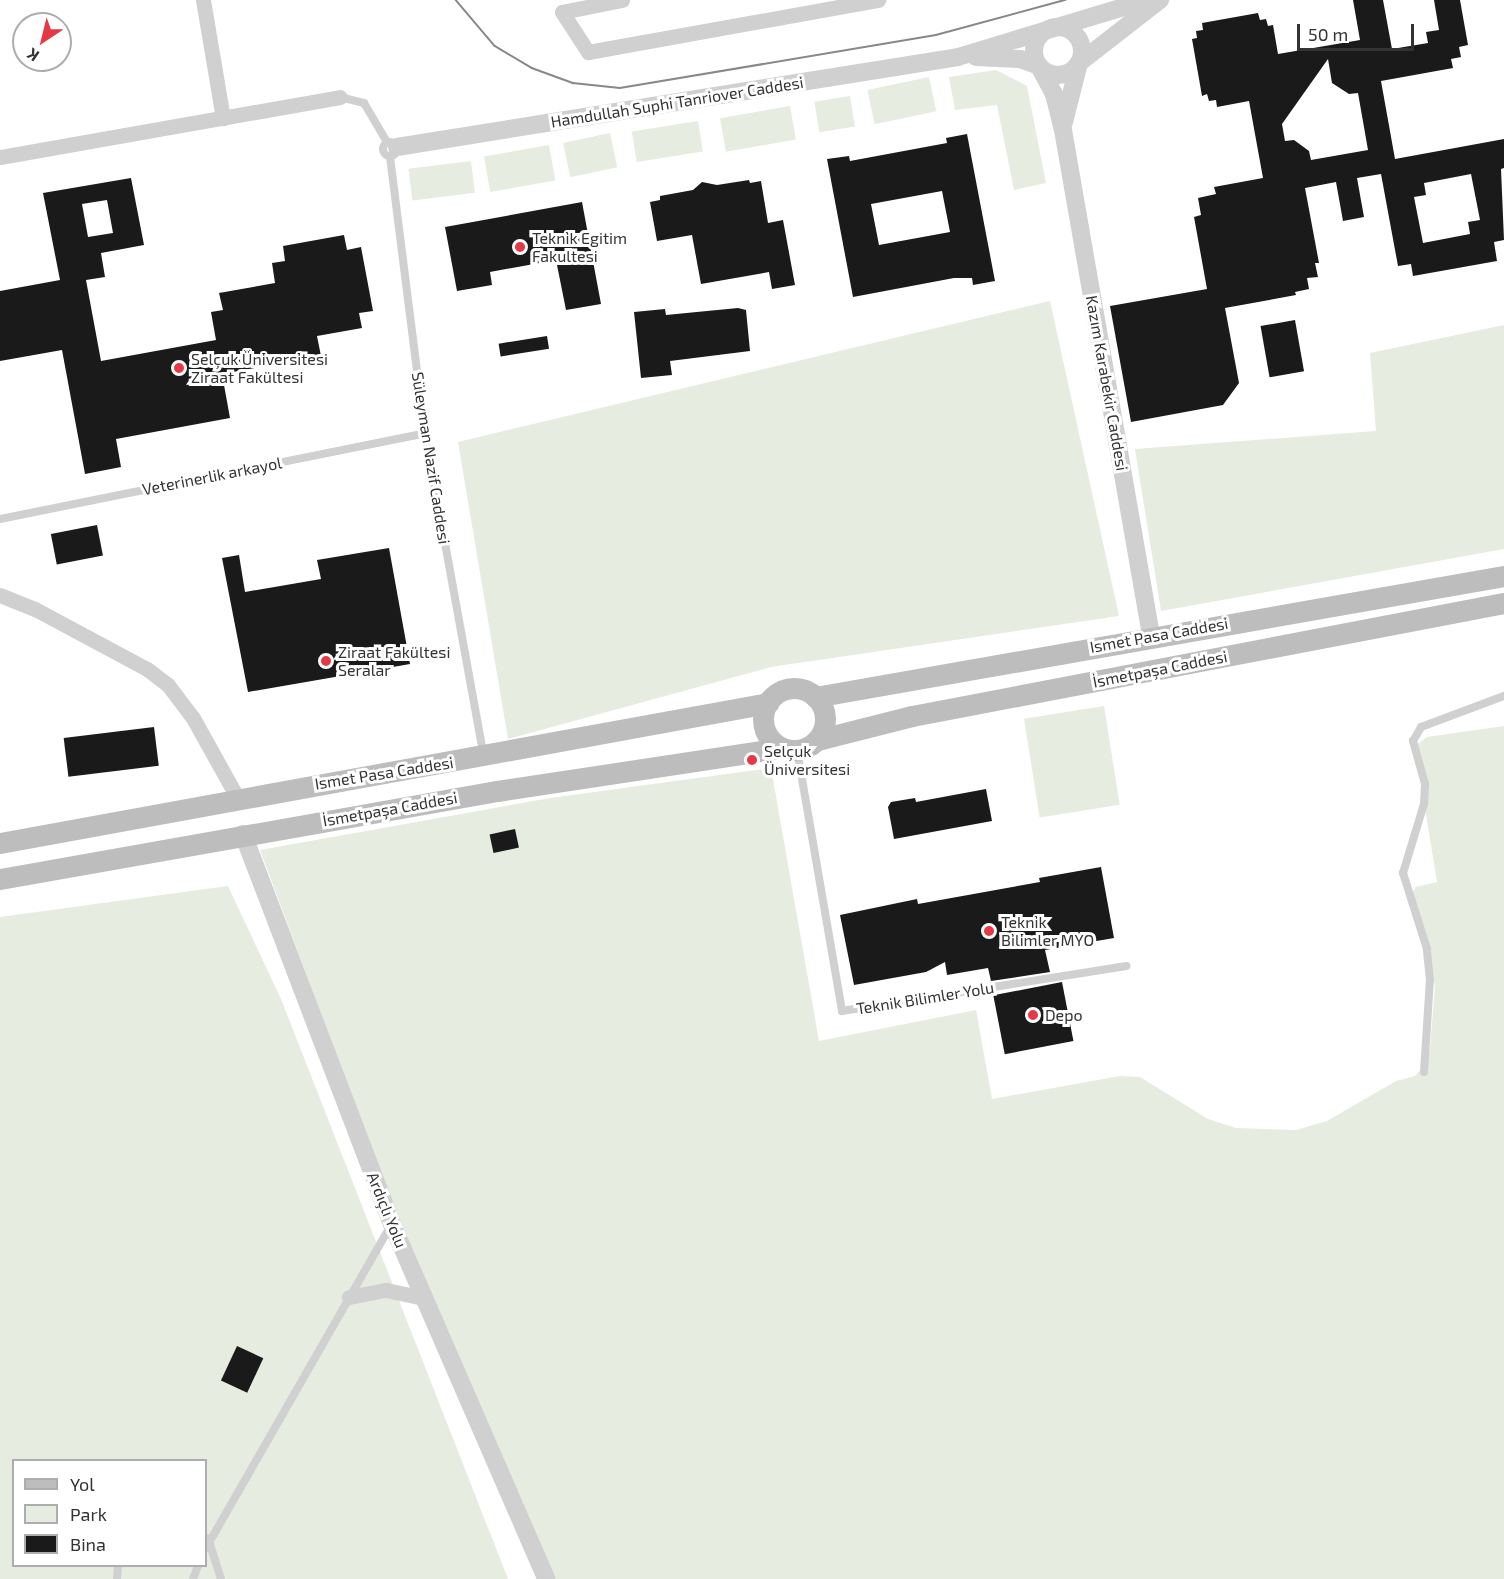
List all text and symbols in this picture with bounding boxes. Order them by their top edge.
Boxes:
north arrow [12,12,72,72]
scale bar [1300,12,1417,50]
text: 50 m [1308,23,1348,45]
text: K [23,45,42,66]
street label: Hamdullah Suphi Tanriover Caddesi [549,72,805,132]
place label: Teknik Egitim Fakultesi [532,228,627,266]
marker: Teknik Egitim Fakultesi [513,240,527,254]
street label: Kazım Karabekir Caddesi [1082,294,1132,472]
place label: Selçuk Üniversitesi Ziraat Fakültesi [191,349,328,387]
marker: Selçuk Üniversitesi Ziraat Fakültesi [172,361,186,375]
street label: Süleyman Nazif Caddesi [408,370,454,546]
street label: Veterinerlik arkayol [141,453,283,499]
street label: Ismet Pasa Caddesi [1088,613,1230,657]
place label: Ziraat Fakültesi Seralar [338,642,450,680]
street label: İsmetpaşa Caddesi [1091,647,1229,691]
marker: Ziraat Fakültesi Seralar [319,654,333,668]
place label: Selçuk Üniversitesi [764,741,850,779]
street label: Ismet Pasa Caddesi [313,753,455,793]
marker: Selçuk Üniversitesi [745,753,759,767]
street label: İsmetpaşa Caddesi [321,788,459,830]
place label: Teknik Bilimler MYO [1001,912,1094,950]
marker: Teknik Bilimler MYO [982,924,996,938]
street label: Teknik Bilimler Yolu [854,978,996,1018]
place label: Depo [1045,1005,1083,1025]
marker: Depo [1026,1008,1040,1022]
street label: Ardıçlı Yolu [363,1169,411,1251]
legend [12,1459,207,1567]
text: Yol [70,1473,95,1495]
text: Park [70,1503,107,1525]
text: Bina [70,1533,106,1555]

